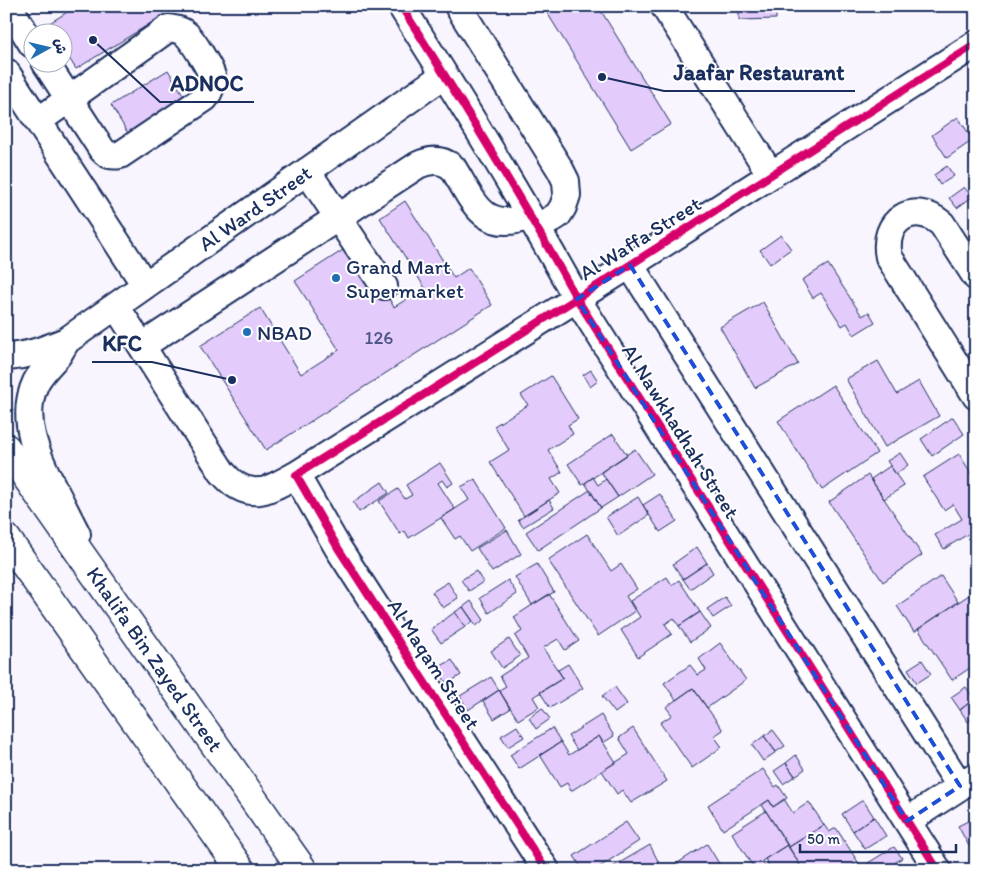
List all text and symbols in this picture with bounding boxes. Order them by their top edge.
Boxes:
north arrow [22,22,72,72]
text: ش [51,37,70,55]
callout: Jaafar Restaurant [664,54,855,91]
text: Jaafar Restaurant [673,59,845,86]
callout: ADNOC [160,65,254,102]
text: ADNOC [169,70,244,97]
street label: Al Ward Street [194,160,316,256]
street label: Al Waffa Street [575,191,705,285]
place label: Grand Mart Supermarket [346,254,464,303]
marker: Grand Mart Supermarket [330,272,342,284]
place label: NBAD [257,320,312,345]
callout: KFC [92,325,152,362]
marker: NBAD [241,326,253,338]
house number: 126 [365,326,393,349]
text: KFC [102,330,142,357]
street label: Al Nawkhadhah Street [617,339,745,523]
street label: Khalifa Bin Zayed Street [82,562,228,756]
street label: Al Maqam Street [382,594,486,734]
scale bar [800,821,956,853]
text: 50 m [807,830,840,848]

